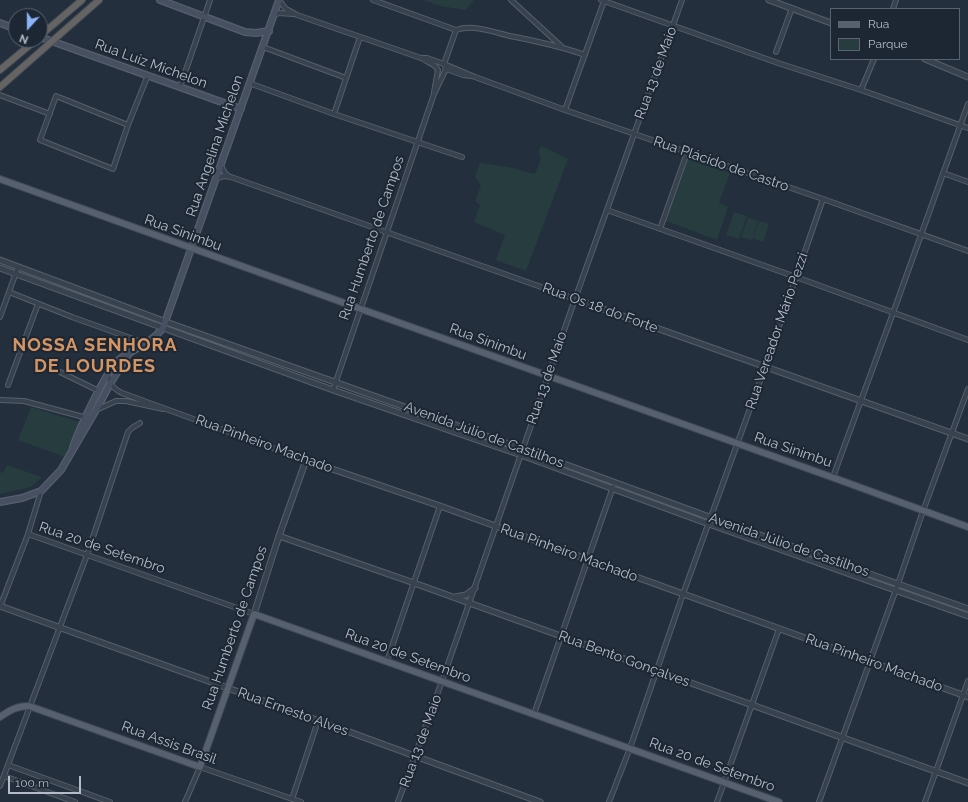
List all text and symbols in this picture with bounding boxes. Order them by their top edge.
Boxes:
north arrow [8,8,48,48]
legend [830,8,960,60]
text: Rua [868,17,889,31]
street label: Rua 13 de Maio [631,24,681,122]
text: N [18,31,30,46]
street label: Rua Luiz Michelon [93,36,209,92]
text: Parque [868,37,908,51]
street label: Rua Angelina Michelon [183,73,247,219]
street label: Rua Plácido de Castro [651,133,791,195]
street label: Rua Humberto de Campos [336,154,408,322]
street label: Rua Sinimbu [142,211,224,255]
street label: Rua Vereador Mário Pezzi [742,250,812,412]
street label: Rua Os 18 do Forte [540,279,660,337]
street label: Rua Sinimbu [447,320,529,364]
street label: Rua 13 de Maio [523,329,571,427]
district label: NOSSA SENHORA DE LOURDES [12,335,178,378]
street label: Avenida Júlio de Castilhos [402,398,566,472]
street label: Rua Pinheiro Machado [193,411,335,477]
street label: Rua Sinimbu [752,429,834,471]
street label: Avenida Júlio de Castilhos [707,510,871,580]
street label: Rua 20 de Setembro [37,518,167,578]
street label: Rua Pinheiro Machado [498,520,640,586]
street label: Rua Humberto de Campos [199,544,271,712]
street label: Rua 20 de Setembro [343,625,473,687]
street label: Rua Bento Gonçalves [556,627,692,691]
street label: Rua Pinheiro Machado [803,630,945,696]
street label: Rua Ernesto Alves [235,684,351,740]
street label: Rua 13 de Maio [396,692,446,790]
street label: Rua Assis Brasil [119,718,219,768]
street label: Rua 20 de Setembro [647,734,777,796]
scale bar [10,768,83,794]
text: 100 m [15,776,49,790]

